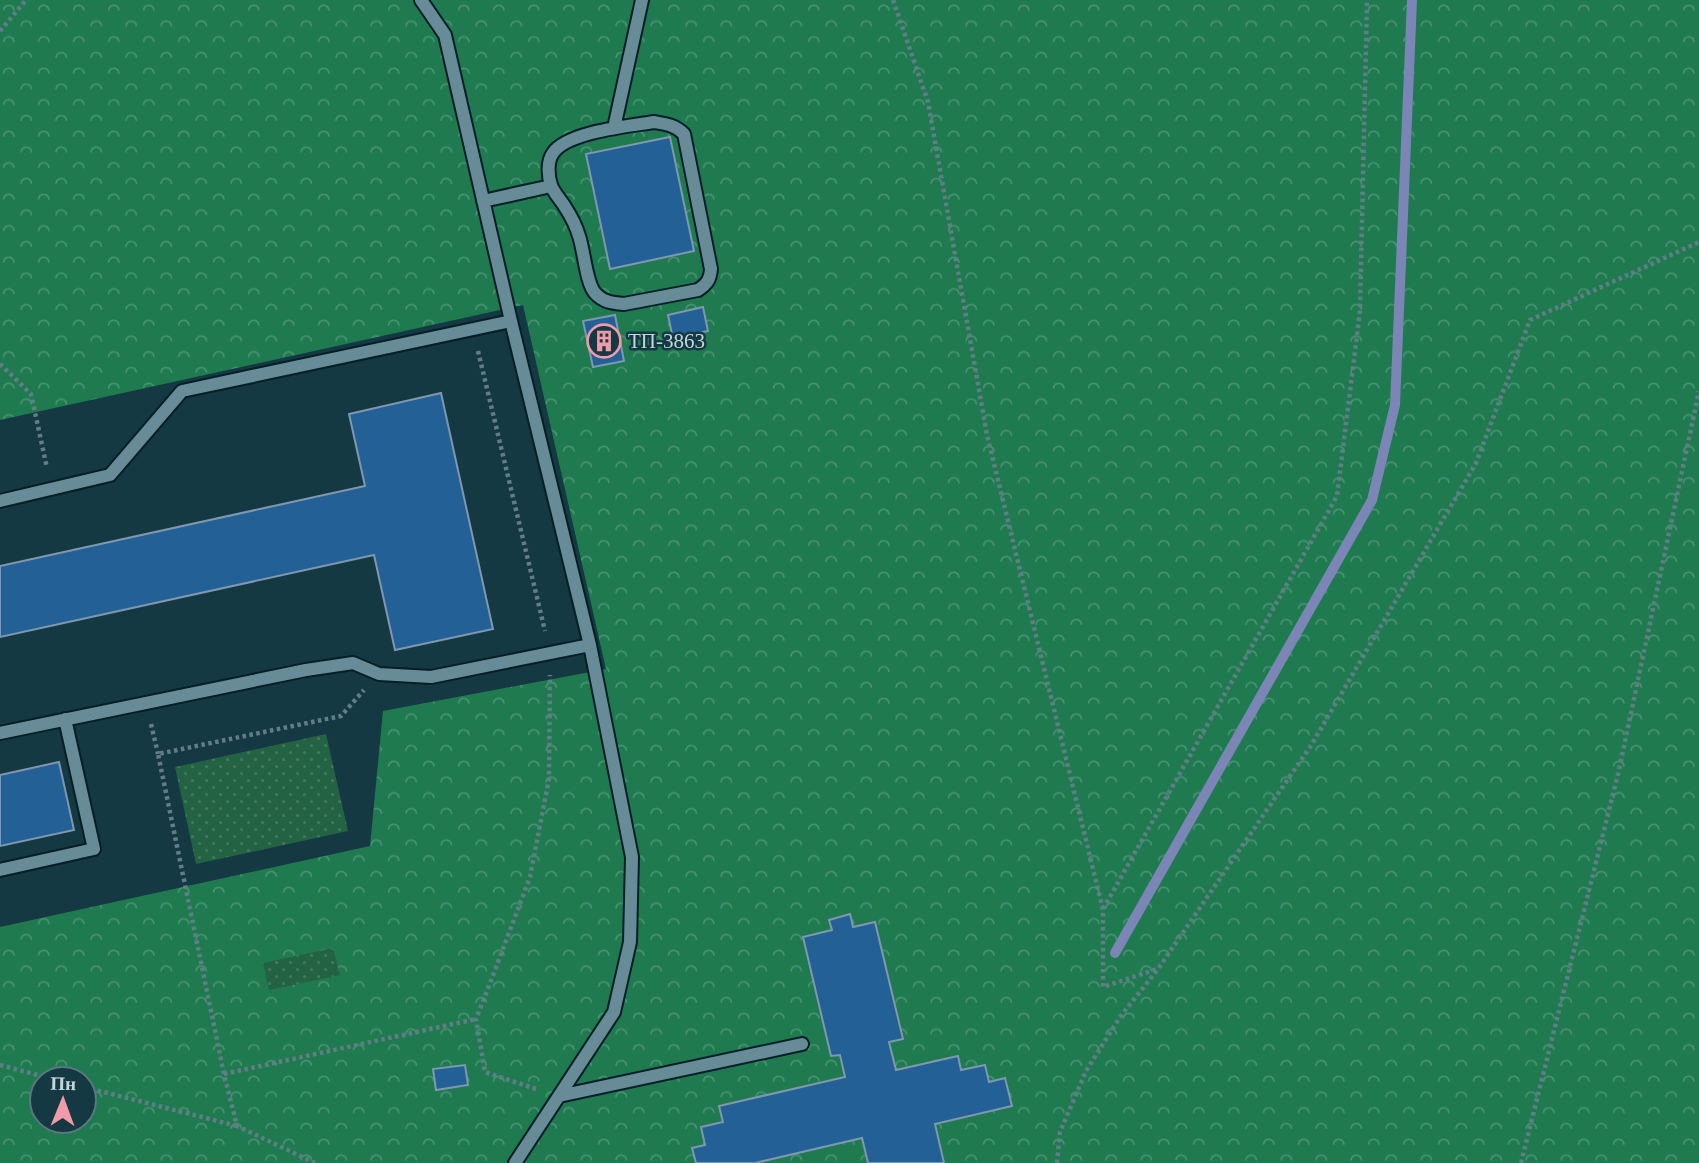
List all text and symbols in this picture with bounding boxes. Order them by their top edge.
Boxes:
building icon: ТП-3863 [585,322,623,360]
place label: ТП-3863 [628,329,705,353]
north arrow [28,1065,98,1135]
text: Пн [50,1073,76,1094]

